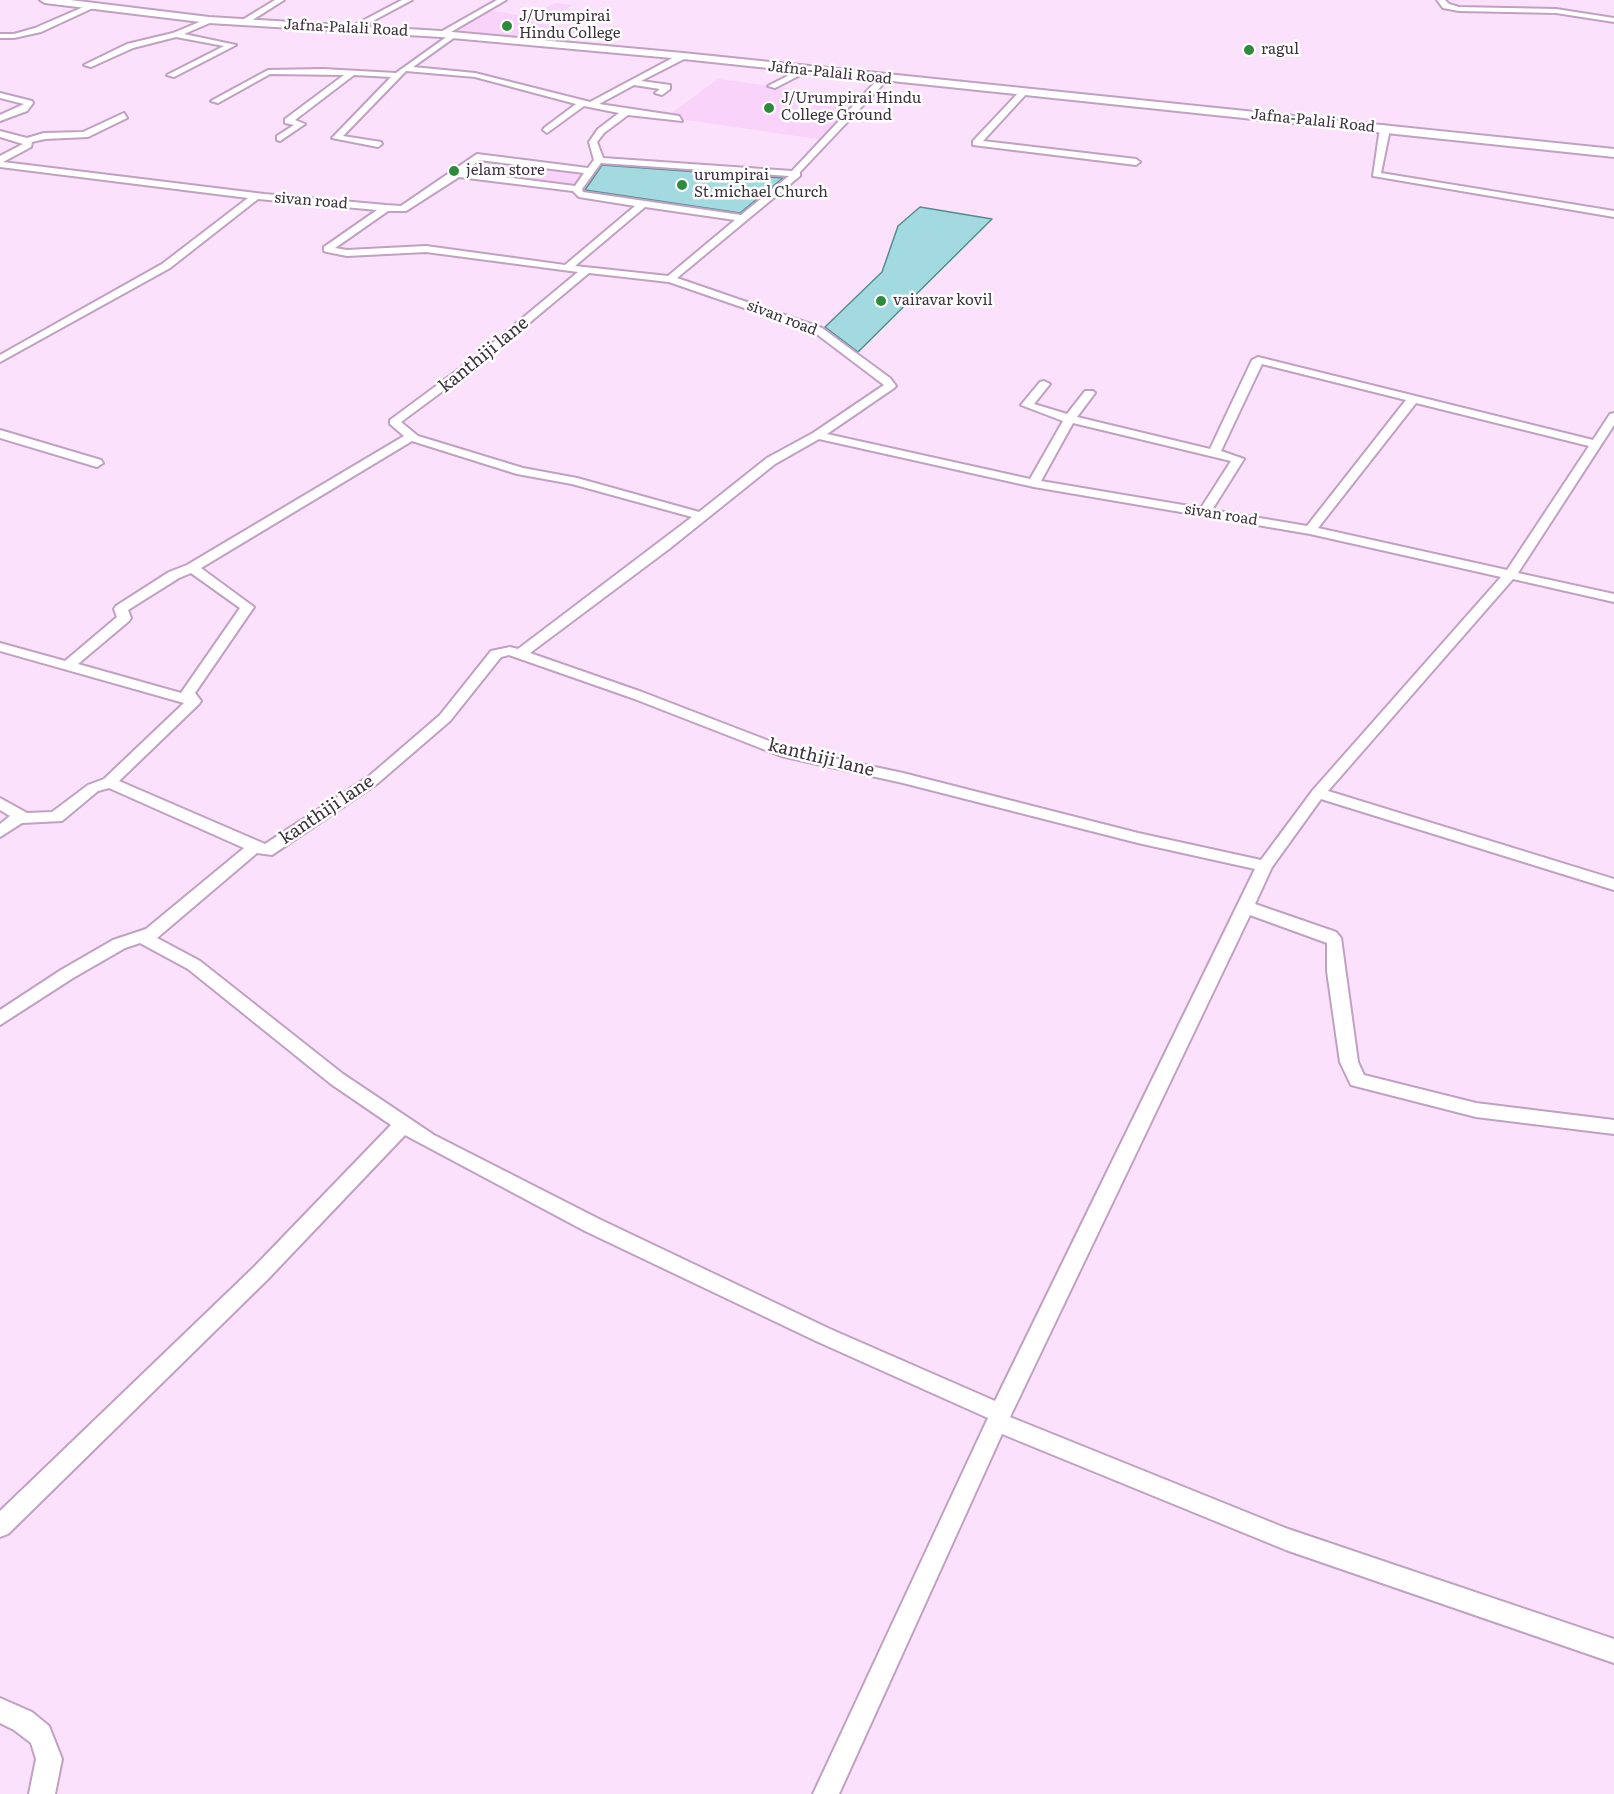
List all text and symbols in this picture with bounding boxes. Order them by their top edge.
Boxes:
place label: J/Urumpirai Hindu College [519,8,620,43]
street label: Jafna-Palali Road [283,16,409,40]
marker: J/Urumpirai Hindu College [500,19,514,33]
place label: ragul [1261,41,1299,59]
marker: ragul [1242,43,1256,57]
street label: Jafna-Palali Road [767,58,893,88]
place label: J/Urumpirai Hindu College Ground [781,90,921,125]
marker: J/Urumpirai Hindu College Ground [762,101,776,115]
street label: Jafna-Palali Road [1250,106,1376,136]
place label: jelam store [466,162,545,180]
marker: jelam store [447,164,461,178]
place label: urumpirai St.michael Church [694,167,828,202]
marker: urumpirai St.michael Church [675,178,689,192]
street label: sivan road [273,189,349,213]
place label: vairavar kovil [893,292,992,310]
marker: vairavar kovil [874,294,888,308]
street label: sivan road [744,296,820,340]
street label: kanthiji lane [435,312,533,398]
street label: sivan road [1183,500,1259,530]
street label: kanthiji lane [766,734,876,782]
street label: kanthiji lane [276,771,378,849]

